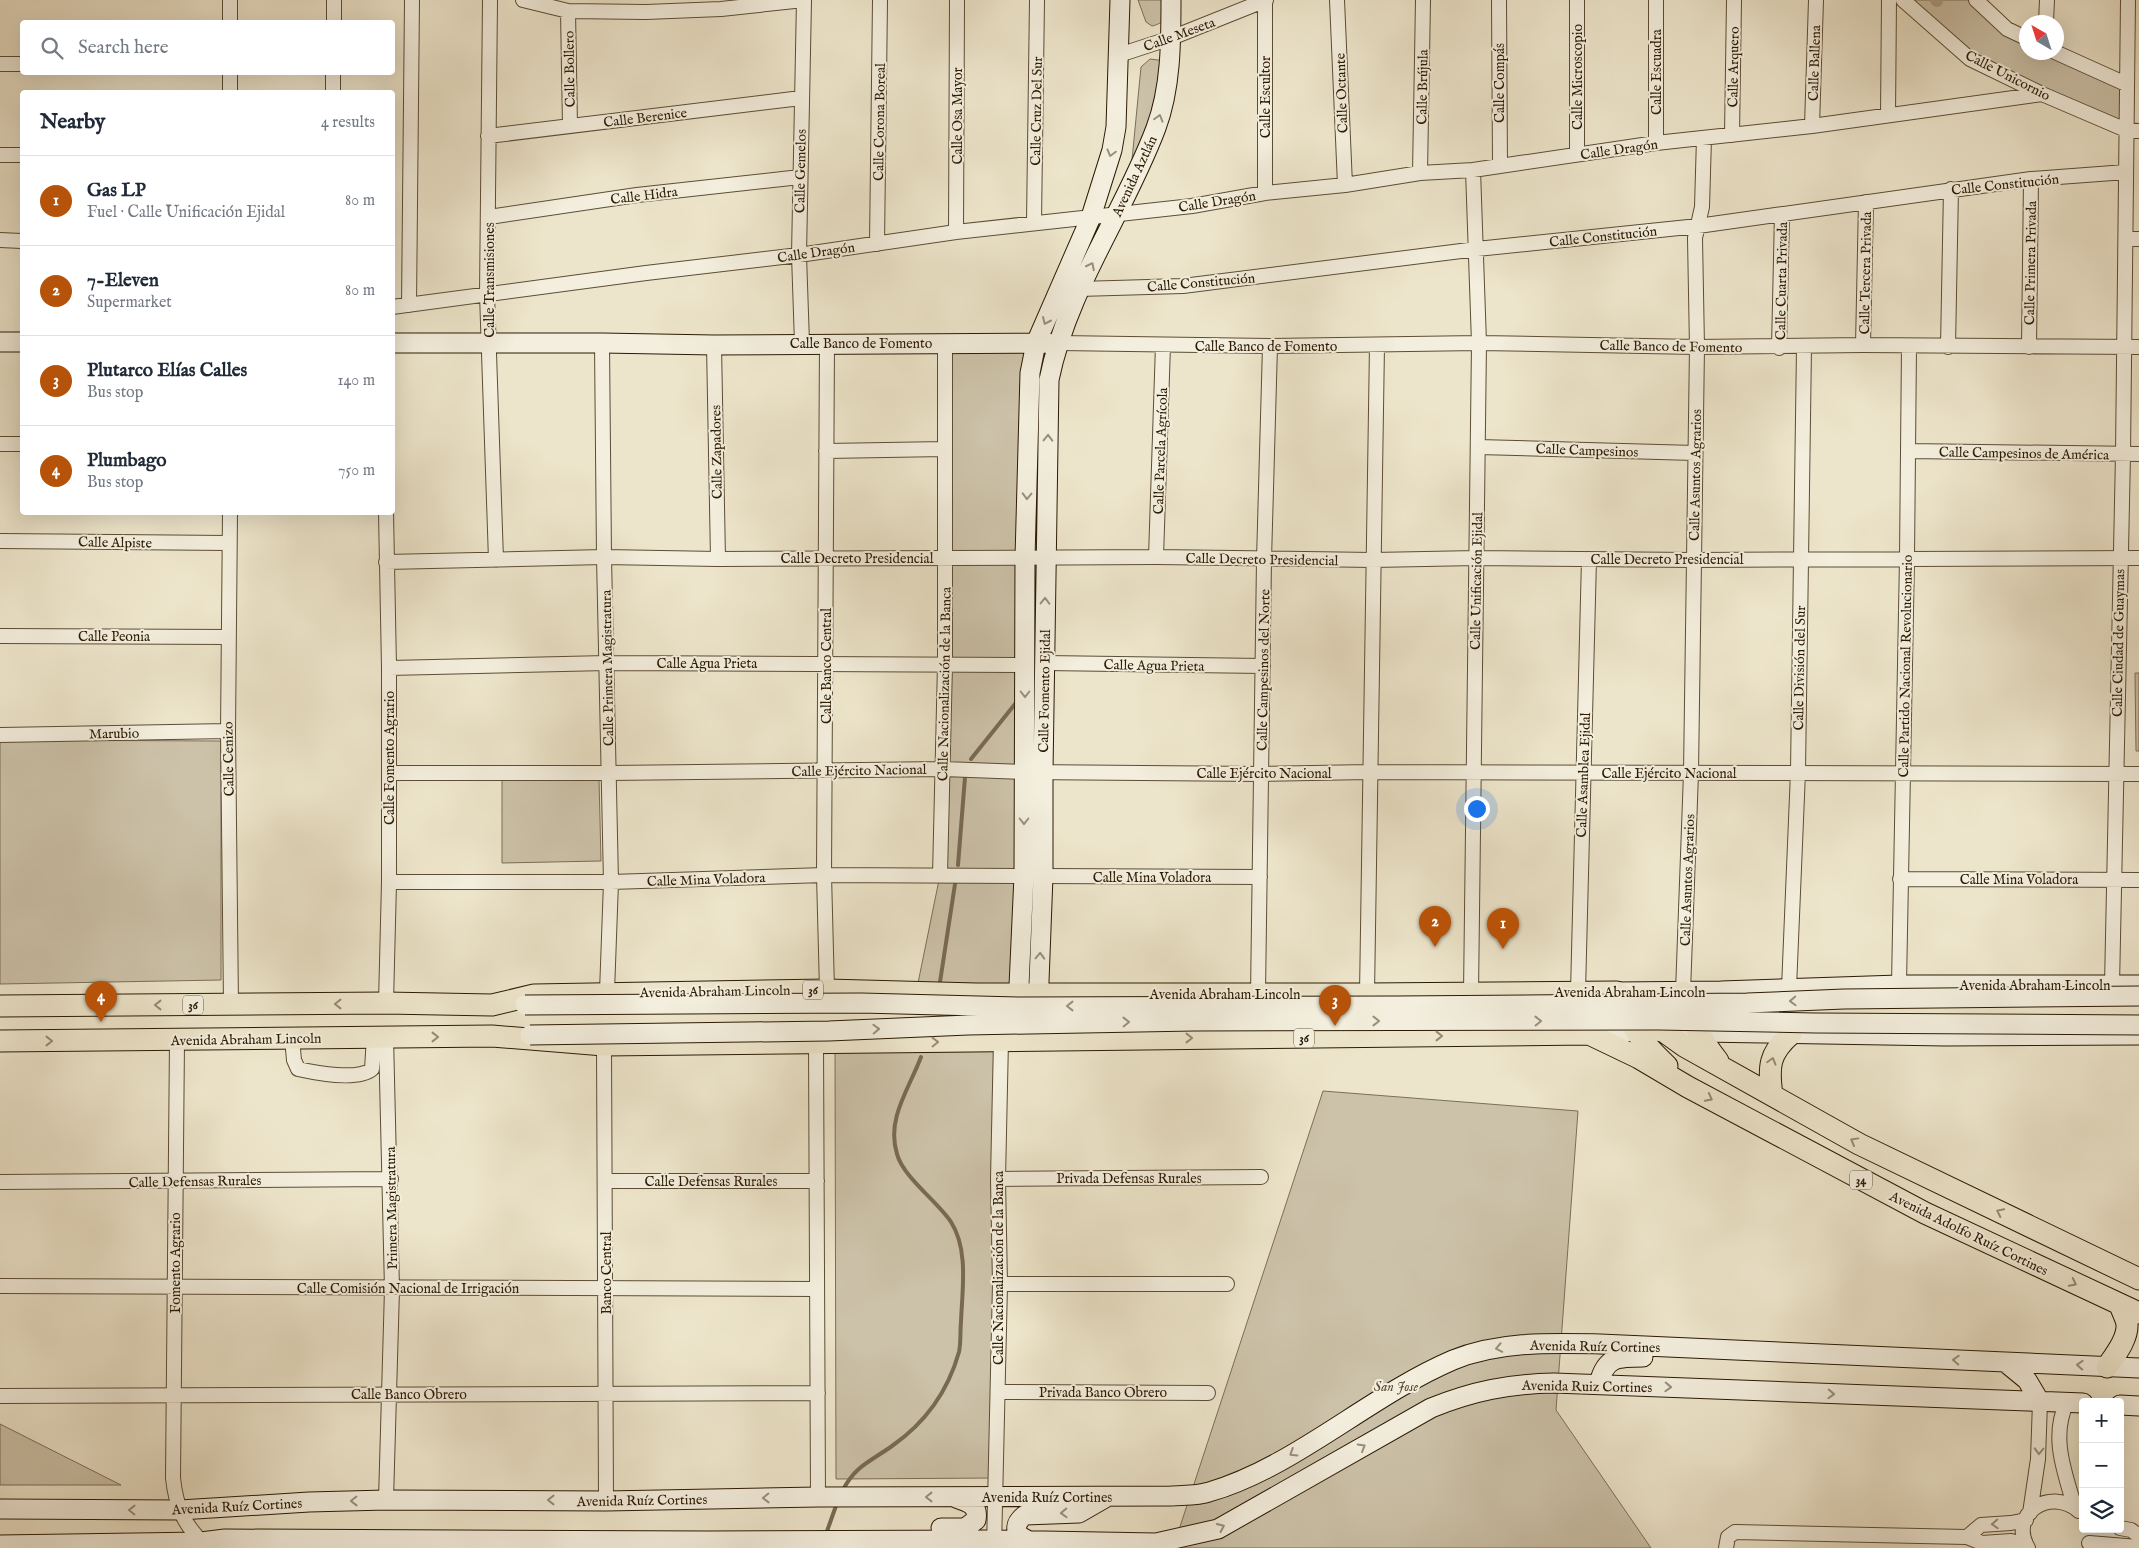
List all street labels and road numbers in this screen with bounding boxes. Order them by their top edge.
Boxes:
street label: Calle Meseta [1141,13,1218,56]
street label: Calle Microscopio [1569,24,1587,130]
street label: Calle Ballena [1805,24,1825,101]
street label: Calle Arquero [1724,26,1744,108]
street label: Calle Escuadra [1648,28,1666,115]
street label: Calle Bollero [560,30,580,107]
street label: Calle Compás [1491,43,1509,123]
street label: Calle Unicornio [1962,47,2054,105]
street label: Calle Brújula [1413,48,1433,125]
street label: Calle Octante [1332,52,1352,133]
street label: Calle Cruz Del Sur [1027,56,1047,166]
street label: Calle Escultor [1257,56,1275,138]
street label: Calle Corona Boreal [870,63,890,181]
street label: Calle Osa Mayor [949,67,967,165]
street label: Calle Berenice [602,104,688,132]
street label: Calle Gemelos [791,129,811,213]
street label: Avenida Aztlán [1108,132,1162,221]
street label: Calle Dragón [1579,136,1660,164]
street label: Calle Constitución [1950,170,2060,200]
street label: Calle Hidra [610,183,680,209]
street label: Calle Dragón [1177,187,1258,217]
street label: Calle Primera Privada [2021,200,2041,325]
street label: Calle Tercera Privada [1856,210,1876,335]
street label: Calle Cuarta Privada [1772,221,1792,340]
street label: Calle Transmisiones [481,222,499,338]
street label: Calle Constitución [1548,222,1658,252]
street label: Calle Dragón [776,239,857,267]
street label: Calle Constitución [1146,269,1256,297]
street label: Calle Banco de Fomento [790,335,933,353]
street label: Calle Banco de Fomento [1599,337,1743,357]
street label: Calle Banco de Fomento [1195,338,1338,356]
street label: Calle Parcela Agrícola [1150,386,1172,515]
street label: Calle Zapadores [707,405,727,499]
street label: Calle Asuntos Agrarios [1686,409,1706,541]
street label: Calle Campesinos [1535,440,1639,462]
street label: Calle Campesinos de América [1939,444,2110,464]
street label: Calle Unificación Ejidal [1467,512,1487,650]
street label: Calle Alpiste [78,533,153,553]
street label: Calle Decreto Presidencial [780,550,934,568]
street label: Calle Decreto Presidencial [1185,550,1339,570]
street label: Calle Decreto Presidencial [1590,551,1744,569]
street label: Calle Partido Nacional Revolucionario [1895,554,1917,778]
street label: Calle Ciudad de Guaymas [2109,569,2129,717]
street label: Calle Nacionalización de la Banca [934,586,956,781]
street label: Calle Campesinos del Norte [1254,588,1274,751]
street label: Calle Primera Magistratura [598,589,618,746]
street label: Calle División del Sur [1790,605,1810,731]
street label: Calle Banco Central [818,608,836,724]
street label: Calle Peonia [78,628,151,646]
street label: Calle Fomento Ejidal [1035,629,1055,753]
street label: Calle Agua Prieta [657,655,758,673]
street label: Calle Agua Prieta [1103,656,1205,676]
street label: Calle Fomento Agrario [381,691,399,825]
street label: Calle Asamblea Ejidal [1573,712,1595,838]
street label: Calle Cenizo [219,721,239,797]
street label: Marubio [89,725,140,743]
street label: Calle Ejército Nacional [791,761,927,781]
street label: Calle Ejército Nacional [1196,765,1332,783]
street label: Calle Ejército Nacional [1601,765,1737,783]
street label: Calle Asuntos Agrarios [1677,814,1699,946]
street label: Calle Mina Voladora [646,869,767,891]
street label: Calle Mina Voladora [1093,869,1212,887]
street label: Calle Mina Voladora [1960,871,2079,889]
street label: Avenida Abraham Lincoln [1959,977,2111,995]
road number: 36 [803,980,823,1000]
street label: Avenida Abraham Lincoln [638,982,791,1002]
street label: Avenida Abraham Lincoln [1554,984,1706,1002]
street label: Avenida Abraham Lincoln [1149,986,1301,1004]
road number: 36 [183,996,203,1014]
road number: 36 [1294,1028,1314,1048]
street label: Avenida Abraham Lincoln [169,1030,322,1050]
street label: Primera Magistratura [382,1145,402,1270]
street label: Calle Nacionalización de la Banca [990,1170,1008,1365]
street label: Privada Defensas Rurales [1056,1170,1202,1188]
road number: 34 [1850,1170,1872,1190]
street label: Calle Defensas Rurales [128,1172,262,1192]
street label: Calle Defensas Rurales [645,1173,777,1191]
street label: Avenida Adolfo Ruíz Cortines [1885,1187,2051,1280]
street label: Fomento Agrario [167,1212,185,1313]
street label: Banco Central [598,1231,616,1315]
street label: Calle Comisión Nacional de Irrigación [297,1280,520,1298]
street label: Avenida Ruíz Cortines [1529,1337,1660,1357]
street label: Avenida Ruiz Cortines [1521,1377,1652,1397]
street label: Privada Banco Obrero [1039,1384,1168,1402]
street label: Calle Banco Obrero [351,1386,467,1404]
street label: Avenida Ruíz Cortines [981,1489,1112,1507]
street label: Avenida Ruíz Cortines [576,1491,708,1511]
street label: Avenida Ruíz Cortines [170,1495,303,1519]

